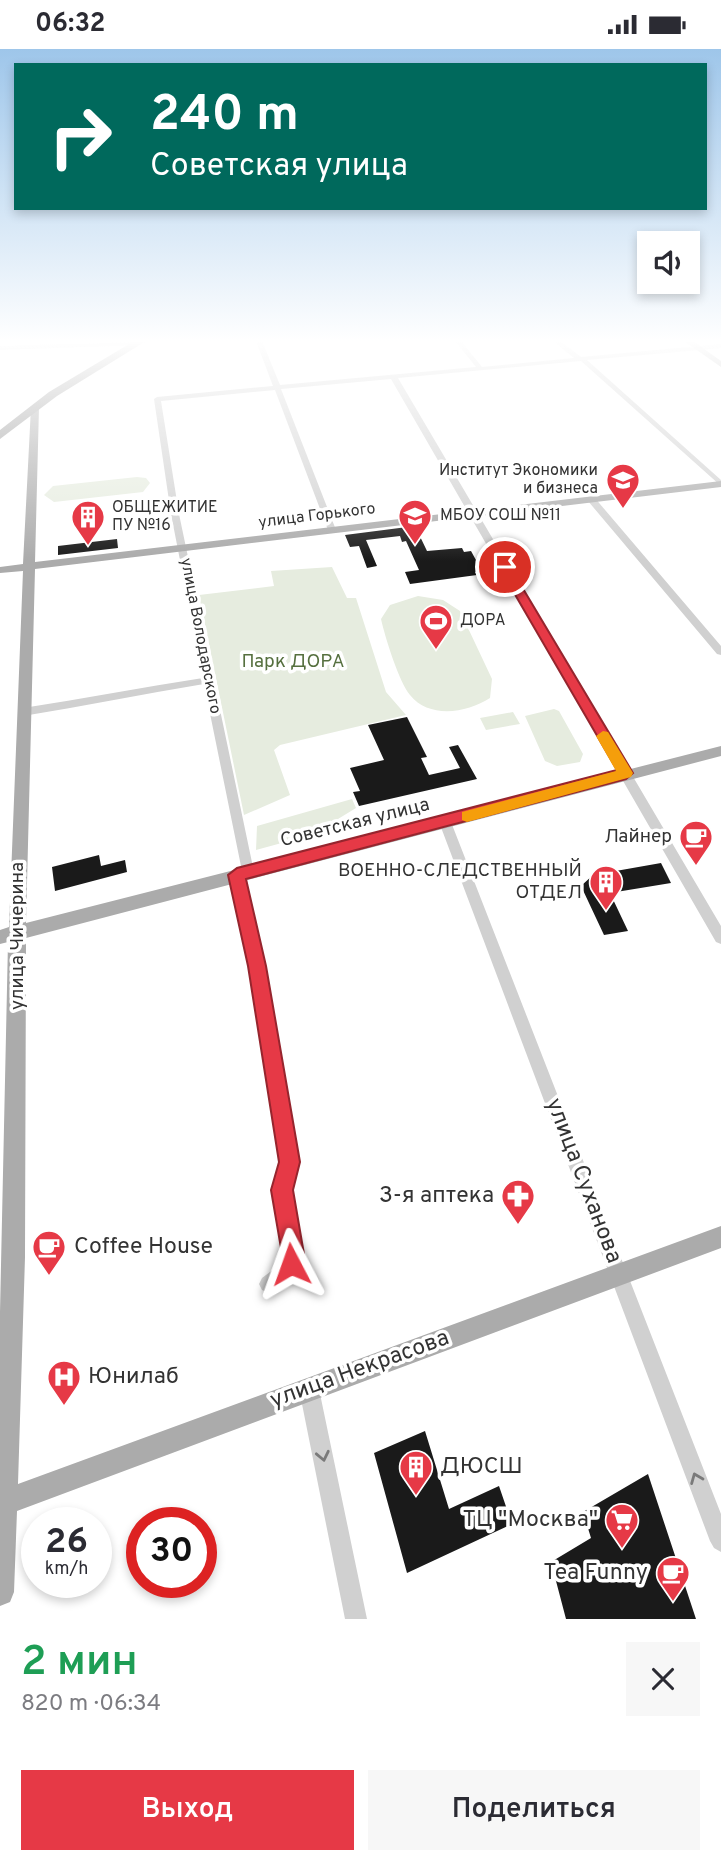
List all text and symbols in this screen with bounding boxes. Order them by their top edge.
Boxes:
text: 06:32 [35,8,105,41]
text: 240 m [150,86,299,148]
icon: right [35,91,126,182]
text: Советская улица [150,147,408,187]
map controls [637,231,700,294]
button: sound [637,231,700,294]
place label: Институт Экономики и бизнеса [439,461,598,499]
school or university icon: Институт Экономики и бизнеса [604,461,642,510]
school or university icon: МБОУ СОШ №11 [396,497,434,546]
building icon: ОБЩЕЖИТИЕ ПУ №16 [69,498,107,547]
place label: ОБЩЕЖИТИЕ ПУ №16 [112,498,218,536]
street label: улица Горького [257,499,377,533]
place label: МБОУ СОШ №11 [440,506,561,526]
pin [475,537,535,597]
icon: arrive [486,548,524,586]
street label: улица Володарского [175,556,225,716]
sports icon: ДОРА [417,602,455,651]
place label: ДОРА [460,611,506,631]
park label: Парк ДОРА [241,650,345,674]
street label: Советская улица [278,793,432,853]
cafe icon: Лайнер [677,818,715,867]
place label: Лайнер [604,825,672,849]
place label: ВОЕННО-СЛЕДСТВЕННЫЙ ОТДЕЛ [338,858,582,905]
street label: улица Чичерина [6,862,30,1010]
building icon: ВОЕННО-СЛЕДСТВЕННЫЙ ОТДЕЛ [587,863,625,912]
street label: улица Суханова [538,1094,628,1268]
pharmacy icon: 3-я аптека [499,1177,537,1226]
place label: 3-я аптека [379,1182,494,1211]
position arrow [254,1227,328,1301]
cafe icon: Coffee House [30,1228,68,1277]
place label: Coffee House [74,1233,213,1262]
street label: улица Некрасова [266,1324,454,1416]
hospital icon: Юнилаб [45,1358,83,1407]
place label: Юнилаб [88,1363,179,1392]
building icon: ДЮСШ [397,1448,435,1497]
one-way arrow [314,1450,329,1462]
place label: ДЮСШ [440,1453,523,1482]
one-way arrow [690,1472,704,1484]
supermarket icon: ТЦ "Москва" [603,1501,641,1550]
place label: ТЦ "Москва" [463,1506,598,1535]
speed limit sign: 30 [126,1507,217,1598]
text: 26 [45,1521,88,1565]
cafe icon: Tea Funny [654,1554,692,1603]
text: km/h [45,1558,88,1581]
place label: Tea Funny [543,1559,648,1588]
text: 2 мин [21,1637,138,1690]
button: close [626,1642,700,1716]
text: 820 m · 06:34 [21,1690,161,1719]
button: Выход [21,1770,354,1850]
button: Поделиться [368,1770,700,1850]

